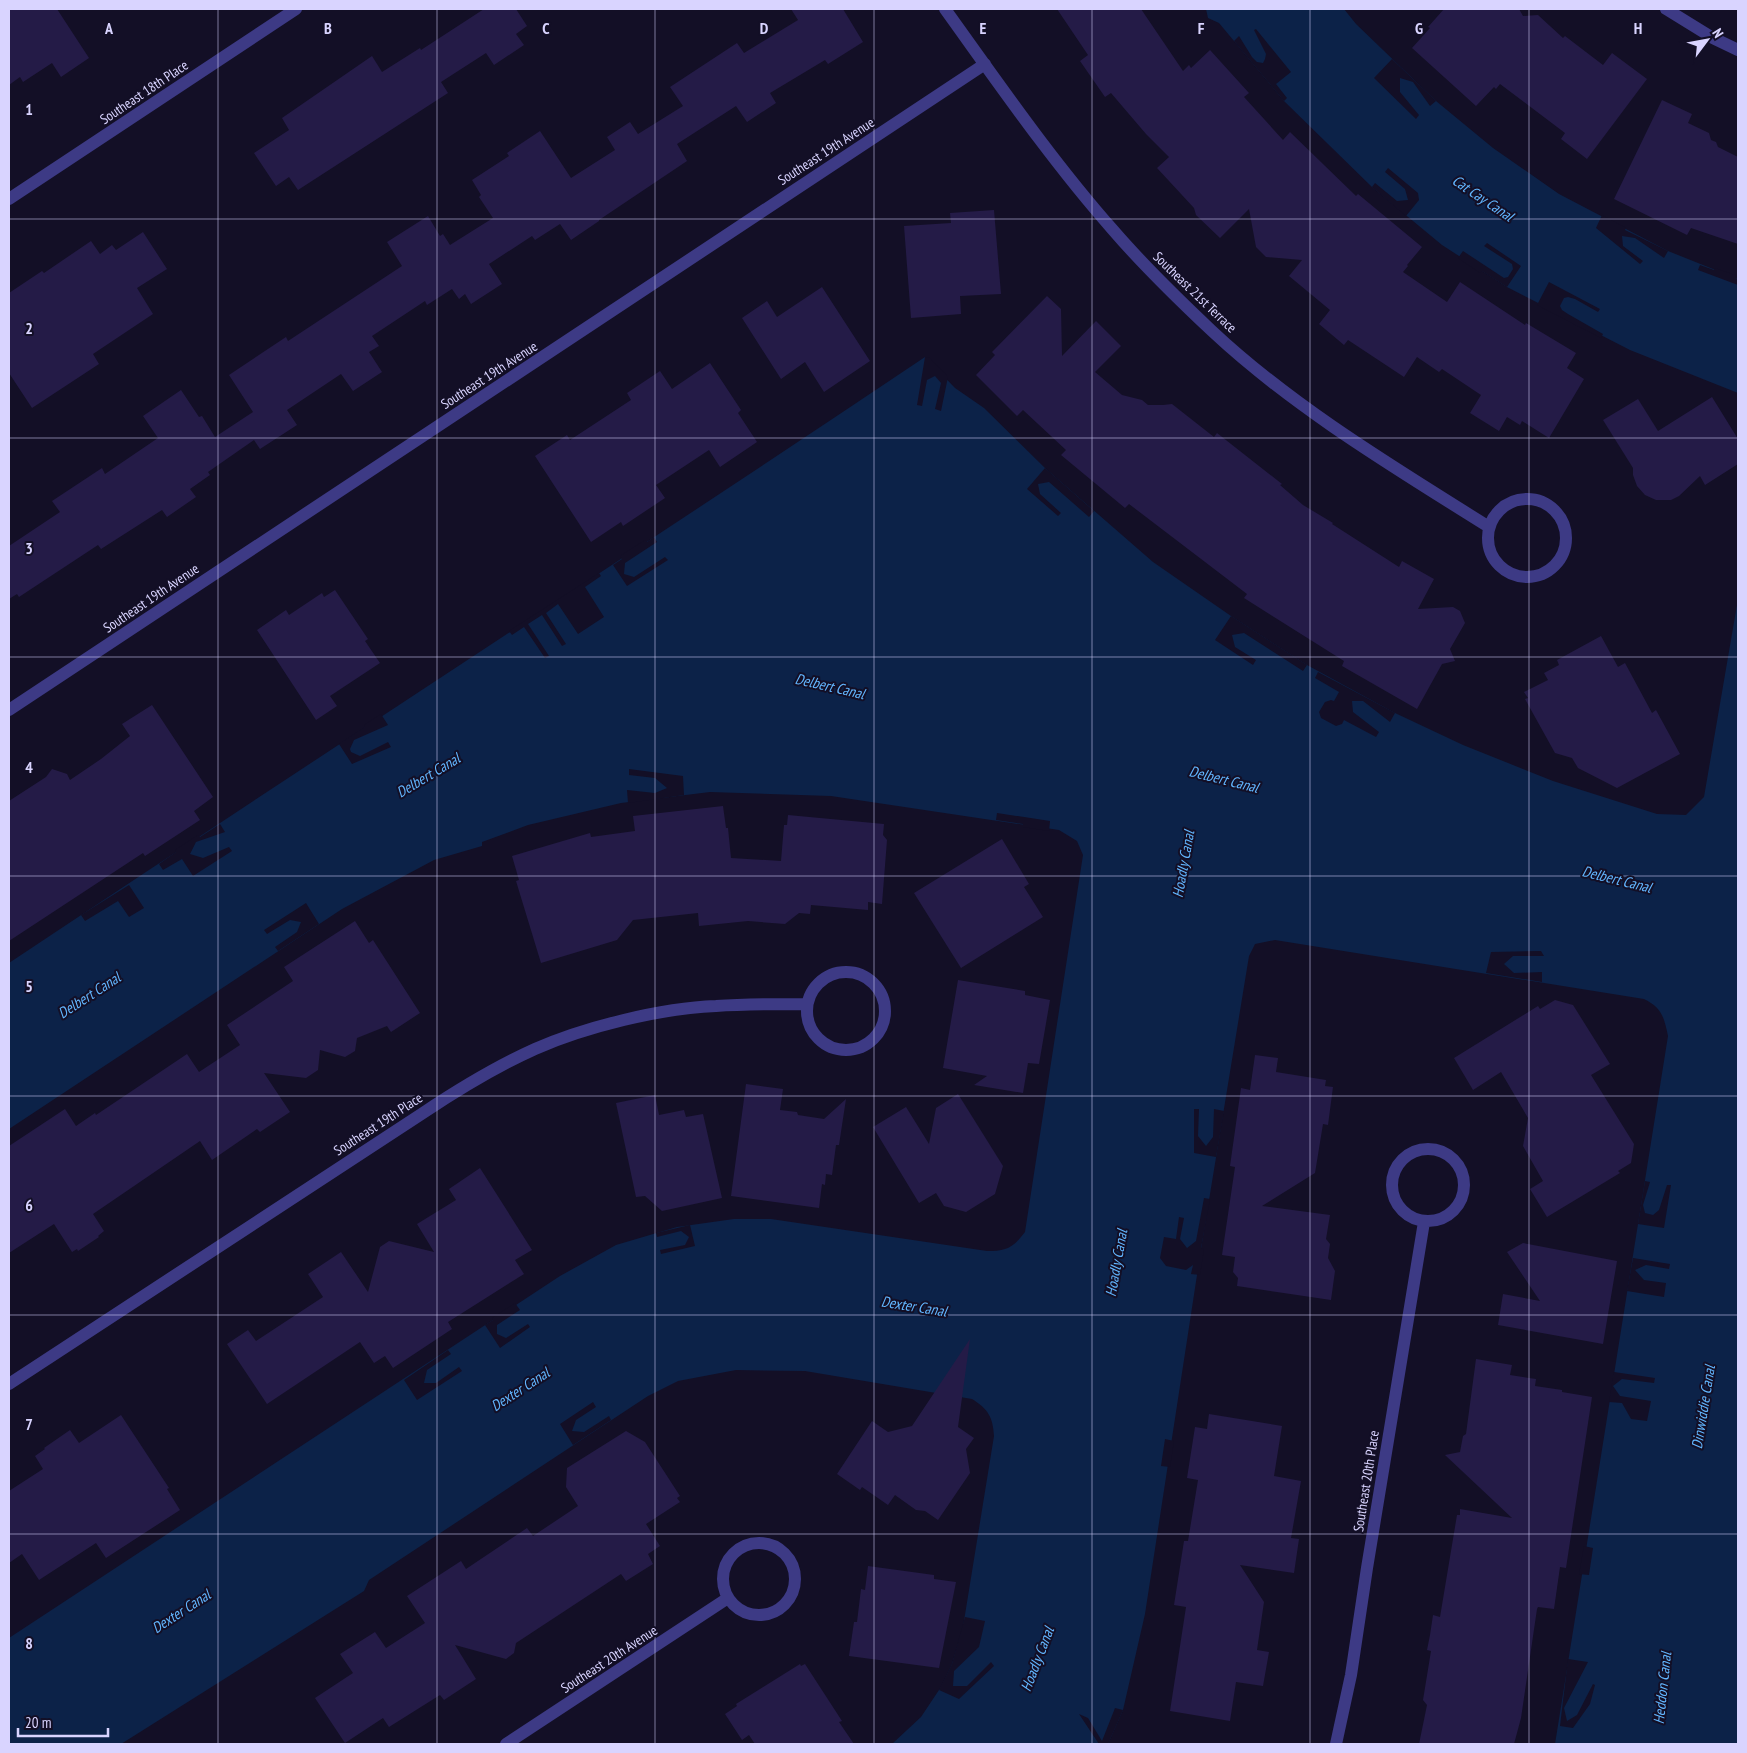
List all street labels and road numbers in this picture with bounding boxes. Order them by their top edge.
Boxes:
street label: Southeast 18th Place [97,56,192,128]
street label: Southeast 19th Avenue [774,113,878,189]
street label: Southeast 21st Terrace [1149,248,1241,337]
street label: Southeast 19th Avenue [437,337,541,413]
street label: Southeast 19th Avenue [100,559,202,637]
street label: Southeast 19th Place [330,1088,426,1159]
street label: Southeast 20th Place [1349,1429,1383,1533]
street label: Southeast 20th Avenue [557,1621,661,1697]

